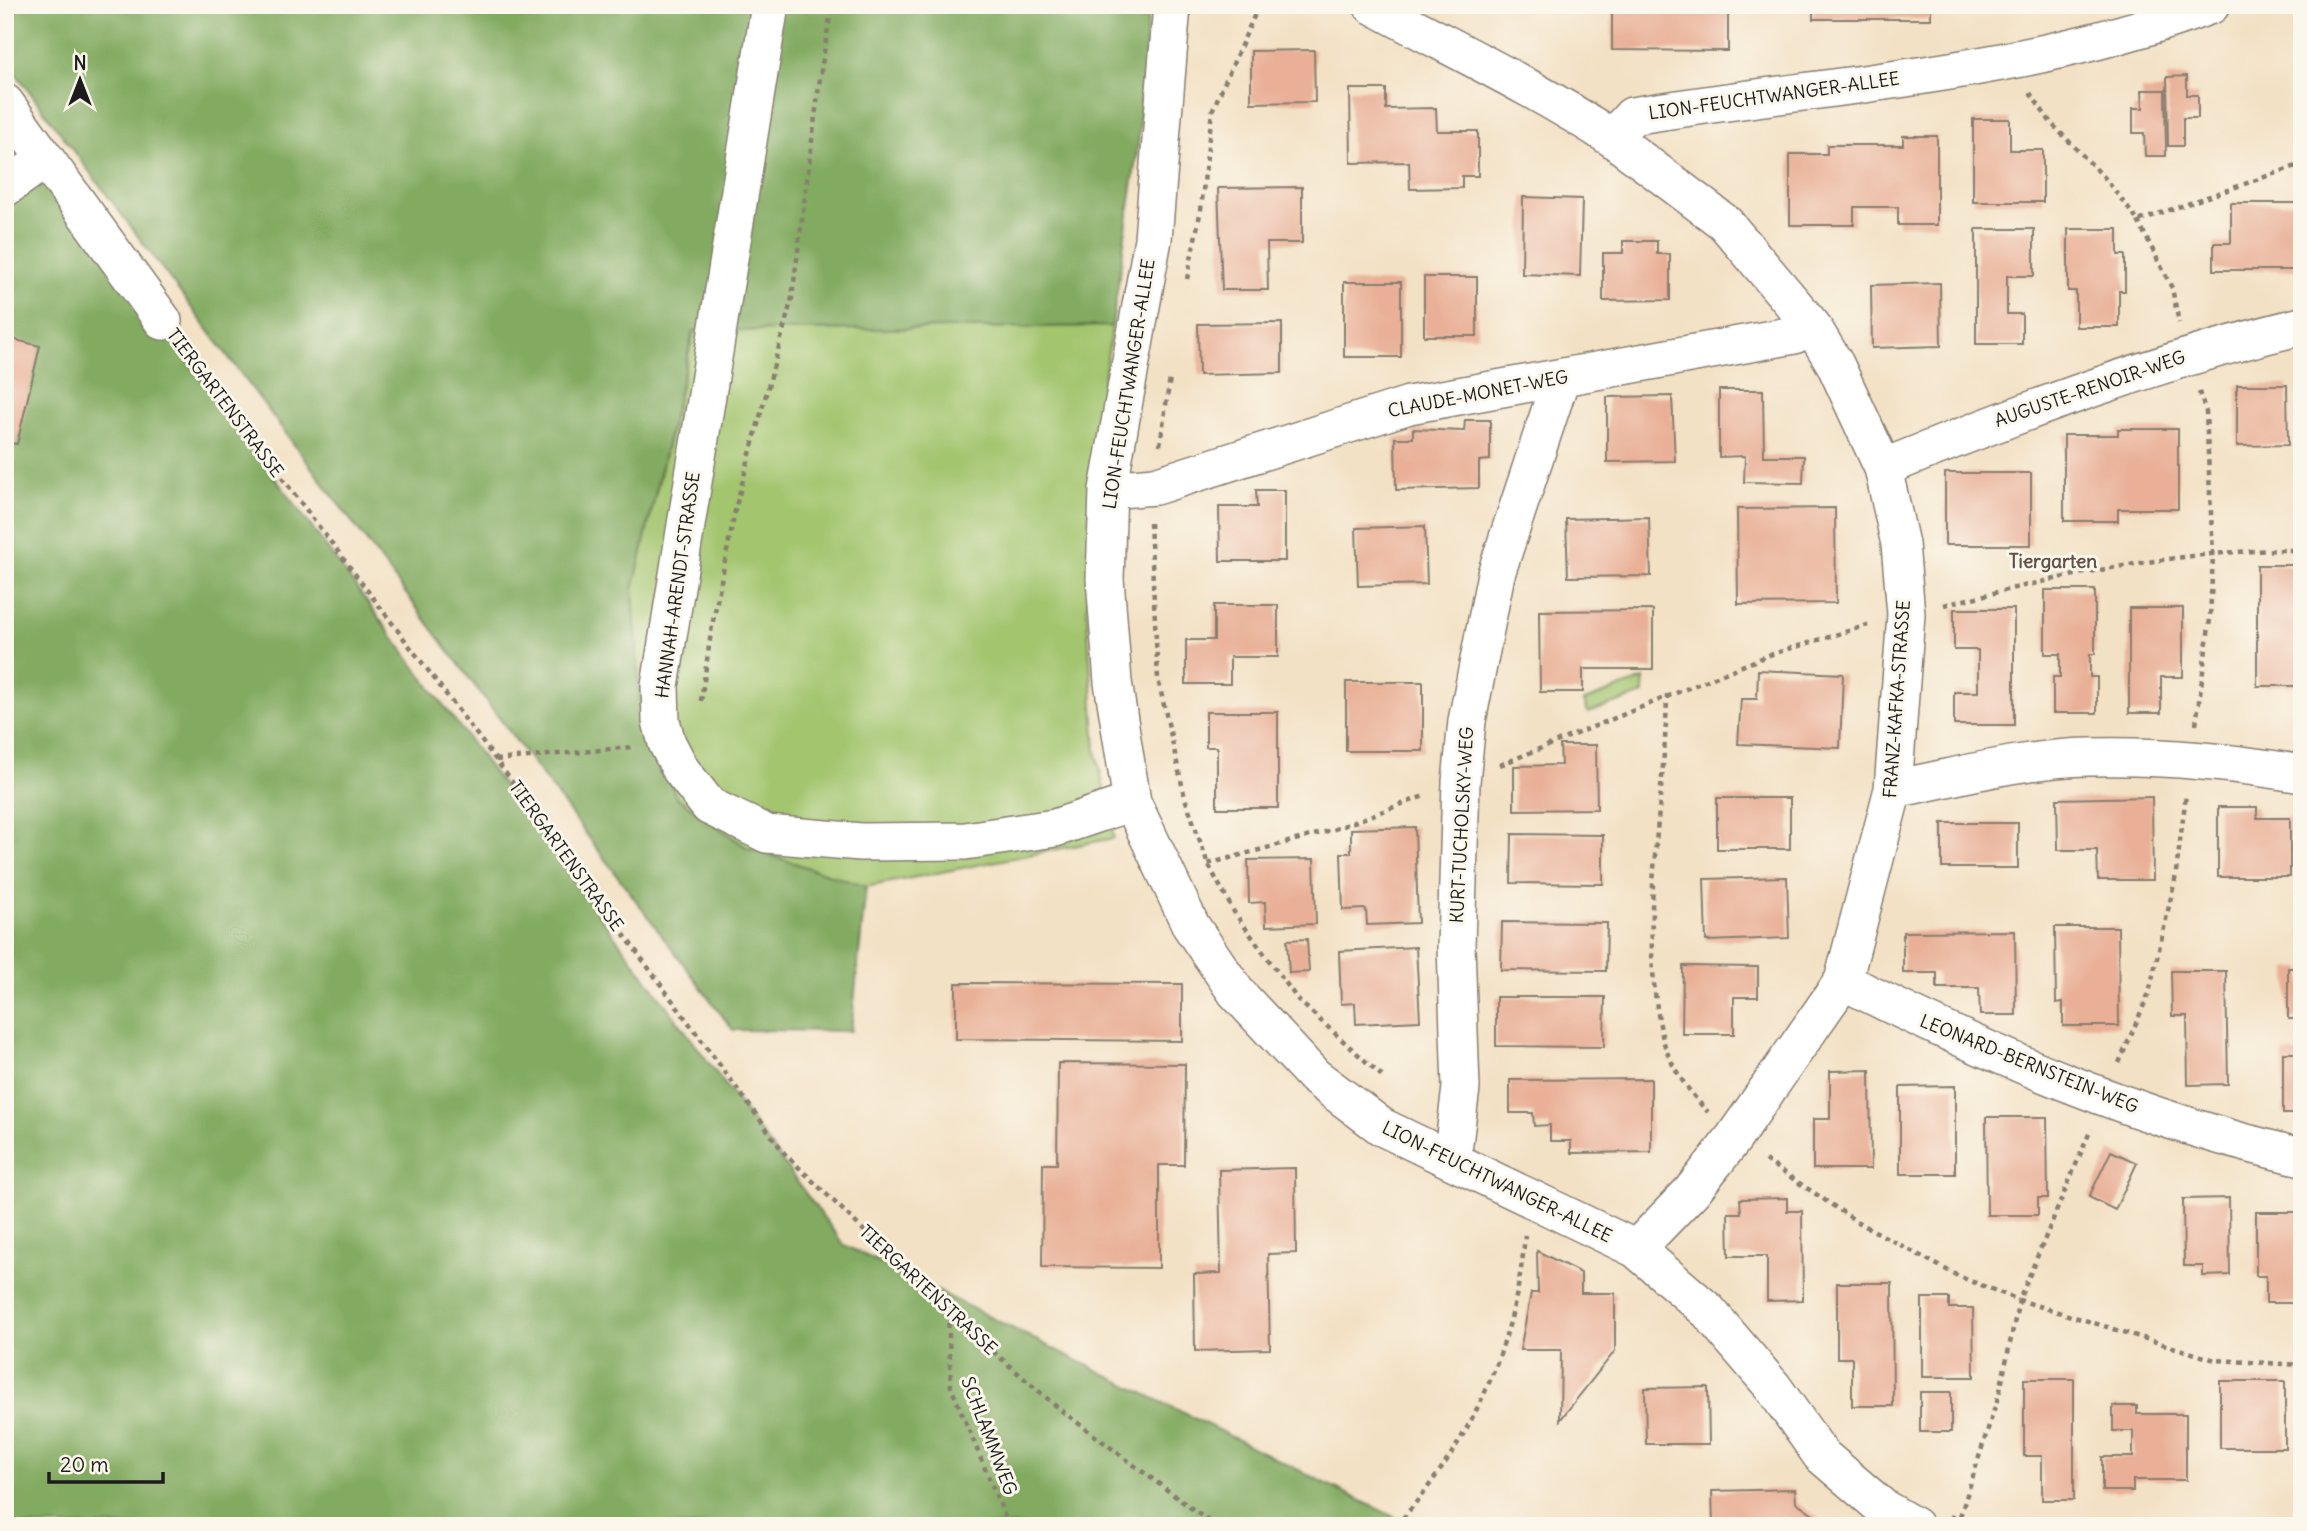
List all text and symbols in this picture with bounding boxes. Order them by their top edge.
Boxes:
north arrow [46,46,116,116]
text: N [73,51,87,75]
street label: LION-FEUCHTWANGER-ALLEE [1647,67,1901,125]
street label: LION-FEUCHTWANGER-ALLEE [1097,257,1160,511]
street label: TIERGARTENSTRASSE [162,324,289,482]
street label: AUGUSTE-RENOIR-WEG [1991,345,2188,432]
street label: CLAUDE-MONET-WEG [1386,365,1570,422]
street label: HANNAH-ARENDT-STRASSE [650,470,705,700]
district label: Tiergarten [2009,549,2097,573]
street label: FRANZ-KAFKA-STRASSE [1878,599,1915,799]
street label: KURT-TUCHOLSKY-WEG [1445,726,1478,924]
street label: TIERGARTENSTRASSE [504,776,629,935]
street label: LEONARD-BERNSTEIN-WEG [1917,1009,2142,1118]
street label: LION-FEUCHTWANGER-ALLEE [1378,1116,1616,1247]
street label: TIERGARTENSTRASSE [855,1220,1002,1360]
street label: SCHLAMMWEG [956,1373,1023,1498]
scale bar [49,1440,163,1484]
text: 20 m [60,1451,109,1478]

